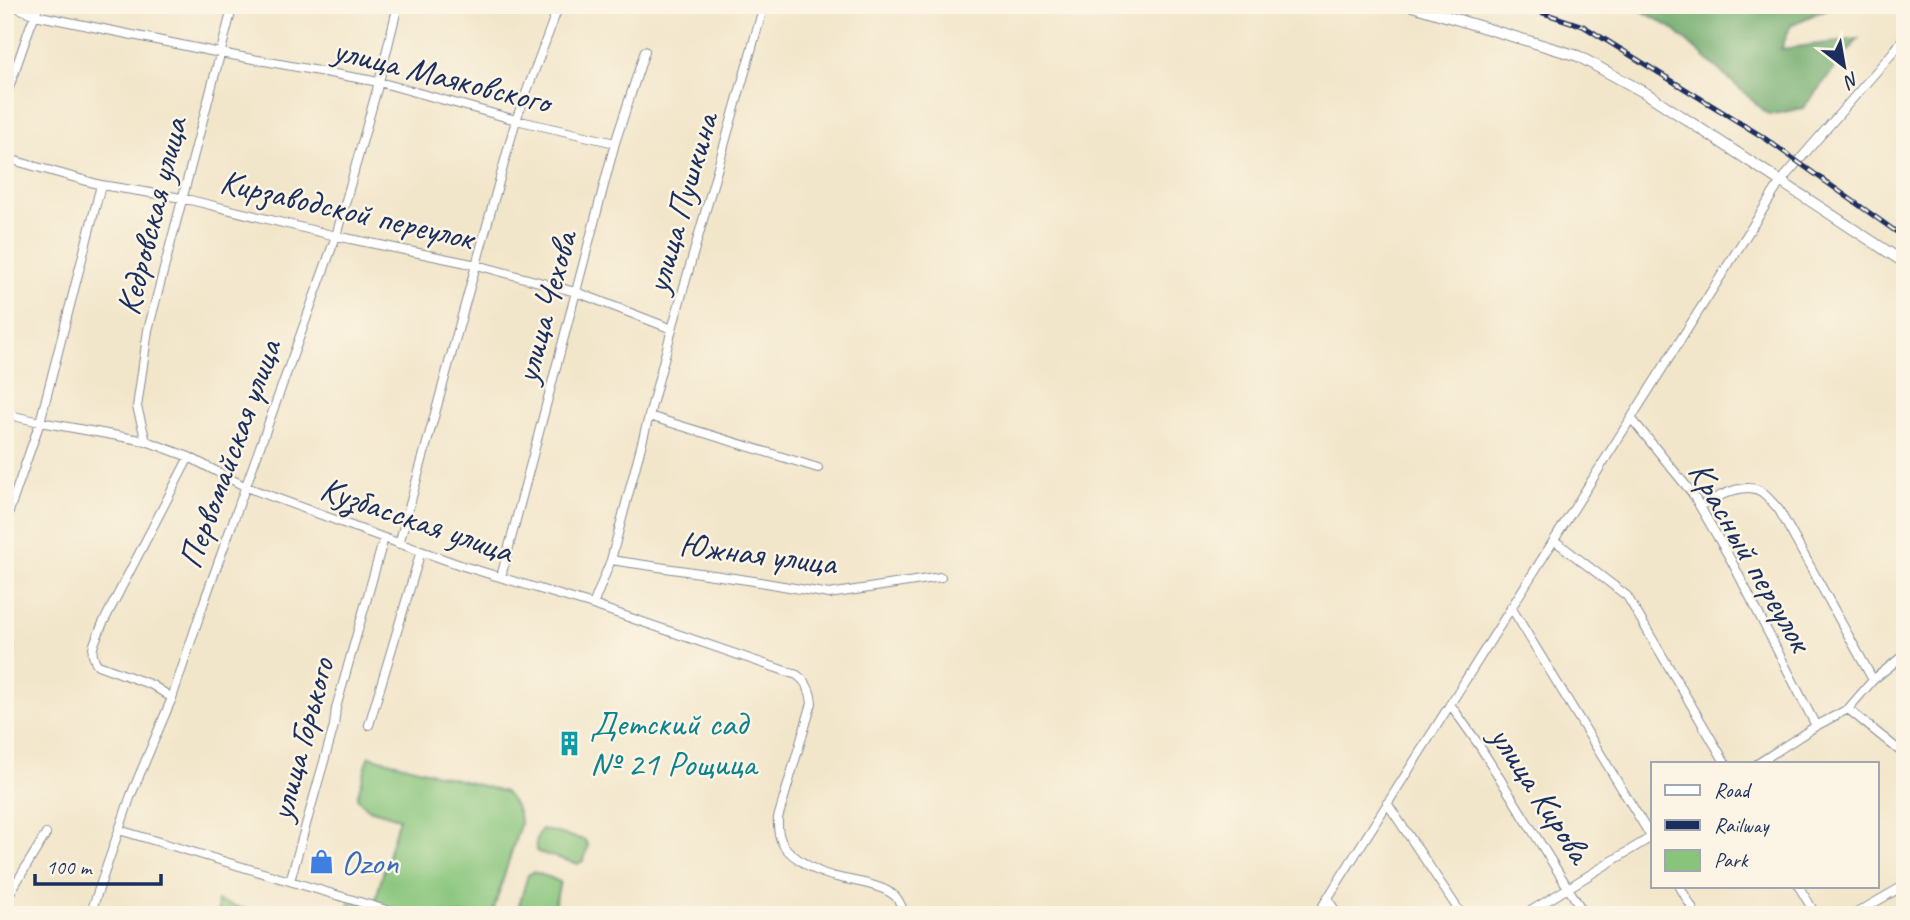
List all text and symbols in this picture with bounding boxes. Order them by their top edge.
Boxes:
street label: улица Маяковского [327,26,559,125]
north arrow [1808,32,1878,102]
text: N [1838,66,1863,95]
street label: улица Пушкина [634,106,729,300]
street label: Кедровская улица [105,110,198,319]
street label: Кирзаводской переулок [216,159,481,261]
street label: улица Чехова [503,224,588,390]
street label: Первомайская улица [167,332,292,575]
street label: Красный переулок [1678,453,1825,662]
street label: Кузбасская улица [315,466,522,574]
street label: Южная улица [677,522,841,586]
street label: улица Горького [258,652,345,827]
place label: Детский сад № 21 Рощица [590,701,759,786]
street label: улица Кирова [1479,716,1603,874]
building icon: Детский сад № 21 Рощица [556,729,584,757]
legend [1651,762,1878,888]
text: Road [1714,777,1753,803]
text: Railway [1714,812,1770,838]
place label: Ozon [341,840,399,885]
scale bar [35,843,161,887]
text: Park [1714,847,1749,873]
shop icon: Ozon [307,848,335,876]
text: 100 m [46,854,93,880]

